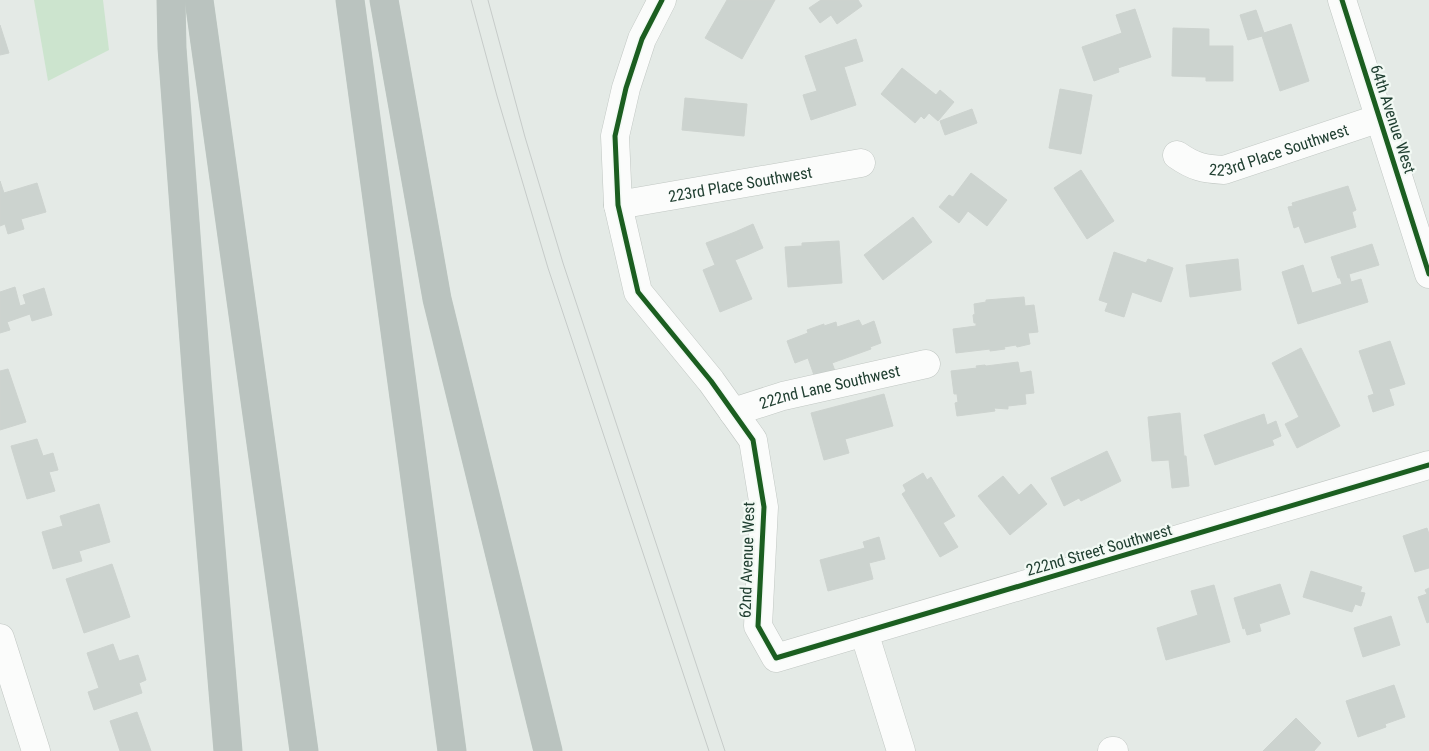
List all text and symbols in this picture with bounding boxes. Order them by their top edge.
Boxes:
street label: 64th Avenue West [1366,62,1420,176]
street label: 223rd Place Southwest [1208,120,1351,180]
street label: 223rd Place Southwest [667,162,814,206]
street label: 222nd Lane Southwest [757,361,902,412]
street label: 62nd Avenue West [735,501,759,618]
street label: 222nd Street Southwest [1024,520,1174,580]

